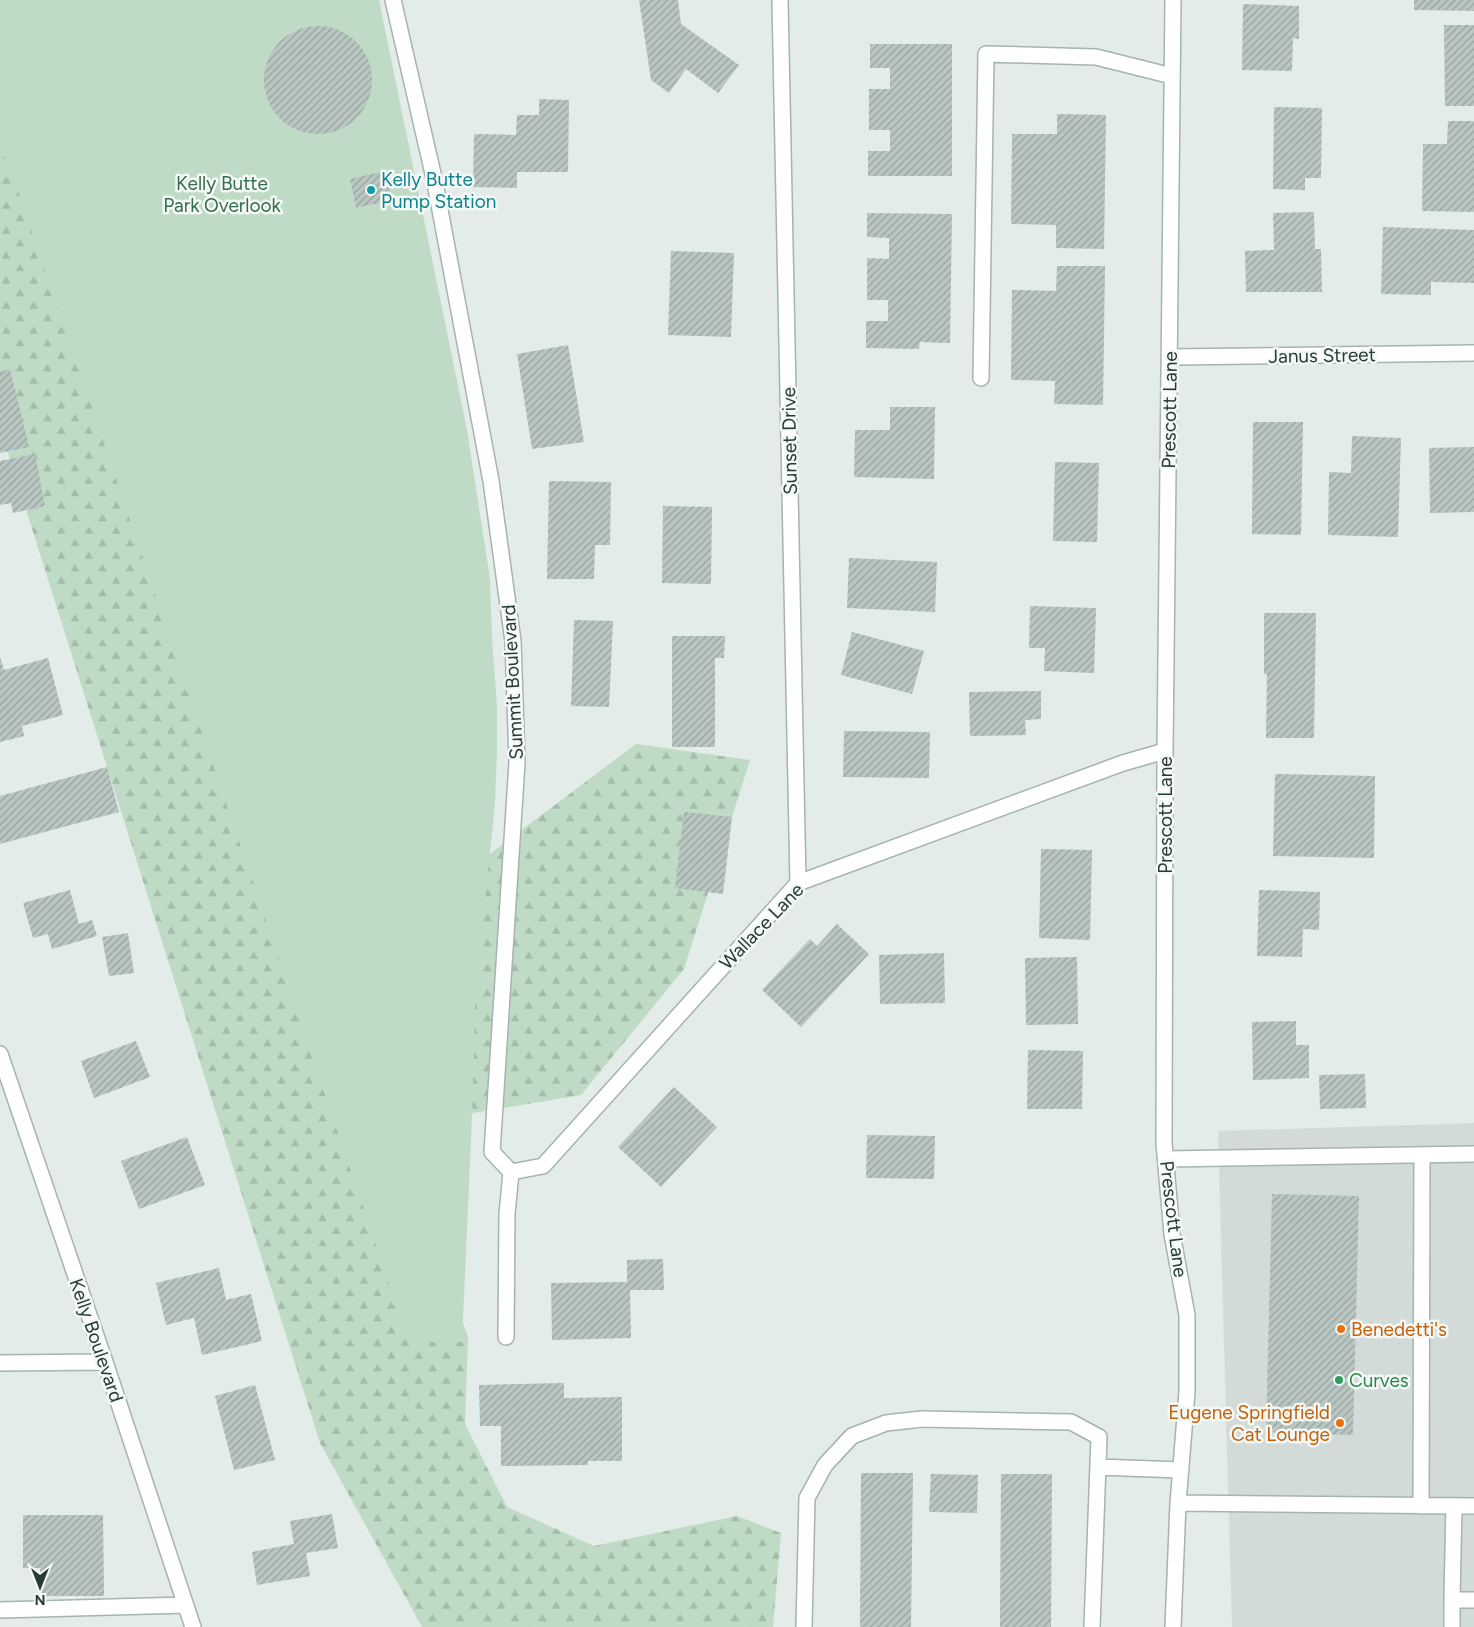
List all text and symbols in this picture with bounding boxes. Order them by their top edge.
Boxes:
place label: Kelly Butte Pump Station [381,168,496,213]
park label: Kelly Butte Park Overlook [163,172,282,217]
marker: Kelly Butte Pump Station [365,184,377,196]
street label: Janus Street [1268,343,1376,368]
street label: Prescott Lane [1157,351,1182,469]
street label: Sunset Drive [777,387,802,495]
street label: Summit Boulevard [497,604,528,760]
street label: Prescott Lane [1154,756,1177,874]
street label: Wallace Lane [714,878,808,974]
street label: Prescott Lane [1155,1159,1192,1279]
street label: Kelly Boulevard [65,1275,128,1405]
place label: Benedetti's [1351,1318,1447,1341]
marker: Benedetti's [1335,1323,1347,1335]
place label: Curves [1349,1369,1409,1392]
marker: Curves [1333,1374,1345,1386]
place label: Eugene Springfield Cat Lounge [1168,1401,1330,1446]
marker: Eugene Springfield Cat Lounge [1334,1417,1346,1429]
north arrow [15,1562,65,1612]
text: N [35,1591,45,1608]

